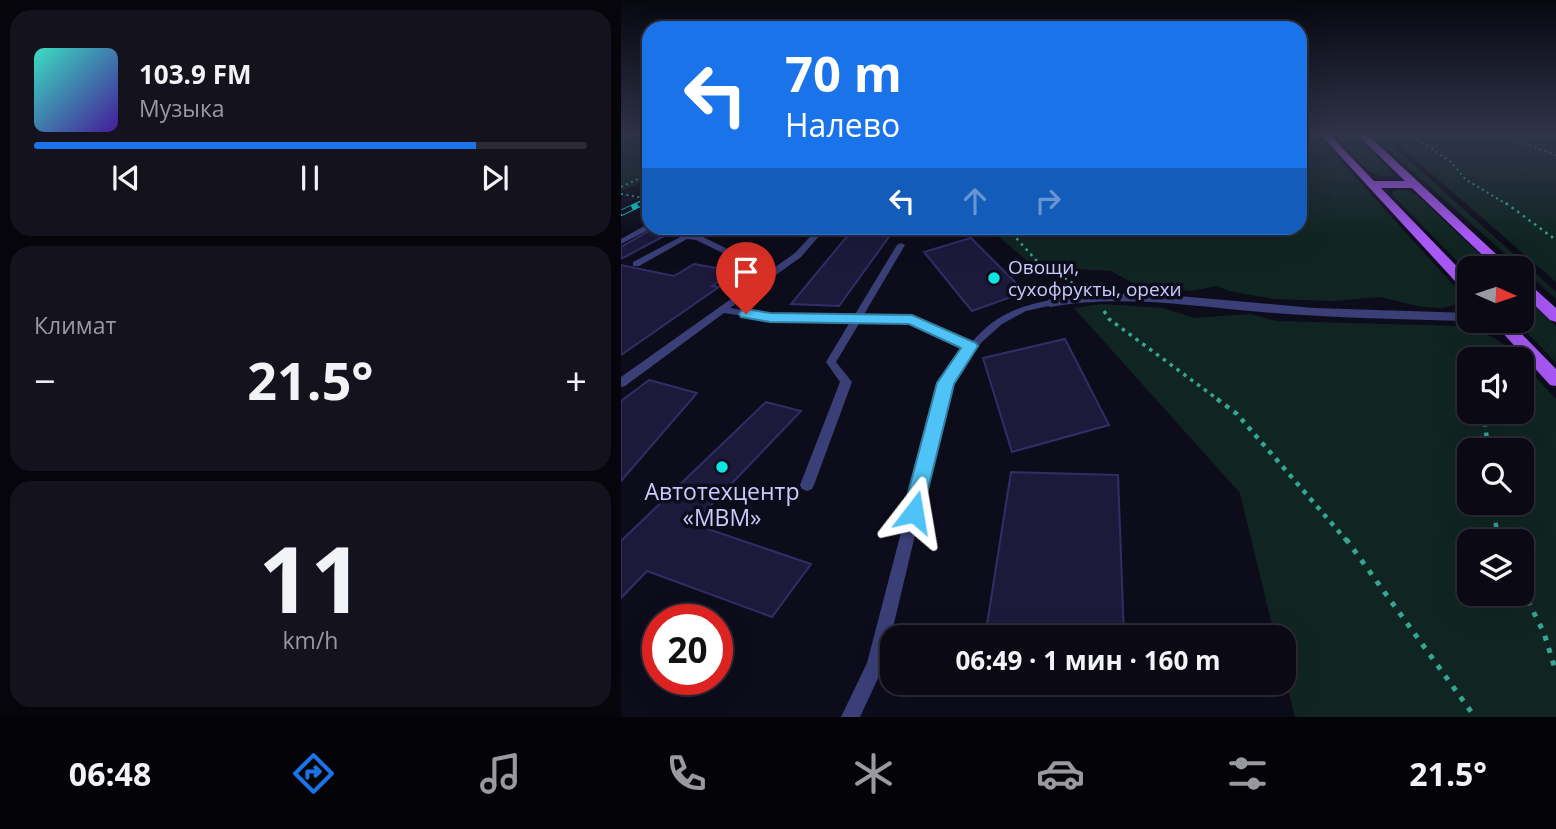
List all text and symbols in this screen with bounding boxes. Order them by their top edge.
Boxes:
text: 70 m [785,40,902,106]
icon: left [670,49,761,140]
text: 103.9 FM [139,56,251,92]
text: Музыка [139,92,225,124]
text: Налево [785,103,900,146]
icon: previous [107,159,145,197]
icon: pause [291,159,329,197]
icon: next [476,159,514,197]
icon: left [883,182,921,220]
icon: ahead [956,182,994,220]
icon: right [1029,182,1067,220]
pin [716,242,776,314]
icon: arrive [727,253,765,291]
place label: Овощи, сухофрукты, орехи [1008,254,1182,302]
north arrow [1457,256,1535,332]
map controls [1457,256,1534,606]
marker: Овощи, сухофрукты, орехи [986,270,1002,286]
text: Климат [34,309,116,341]
text: 21.5° [247,344,374,415]
button: sound [1457,347,1534,424]
text: − [34,354,56,406]
text: + [565,354,587,406]
button: search [1457,438,1534,515]
marker: Автотехцентр «МВМ» [714,459,730,475]
place label: Автотехцентр «МВМ» [645,475,799,533]
position arrow [877,475,951,549]
text: 11 [258,516,363,640]
button: layers [1457,529,1534,606]
speed limit sign: 20 [642,604,733,695]
text: km/h [283,624,338,656]
text: 06:49 · 1 мин · 160 m [955,642,1221,678]
icon: directions [289,749,338,798]
icon: music [476,749,525,798]
icon: phone [662,749,711,798]
icon: climate [849,749,898,798]
icon: car [1036,749,1085,798]
icon: filters [1223,749,1272,798]
text: 06:48 [69,752,151,795]
text: 21.5° [1409,752,1487,795]

